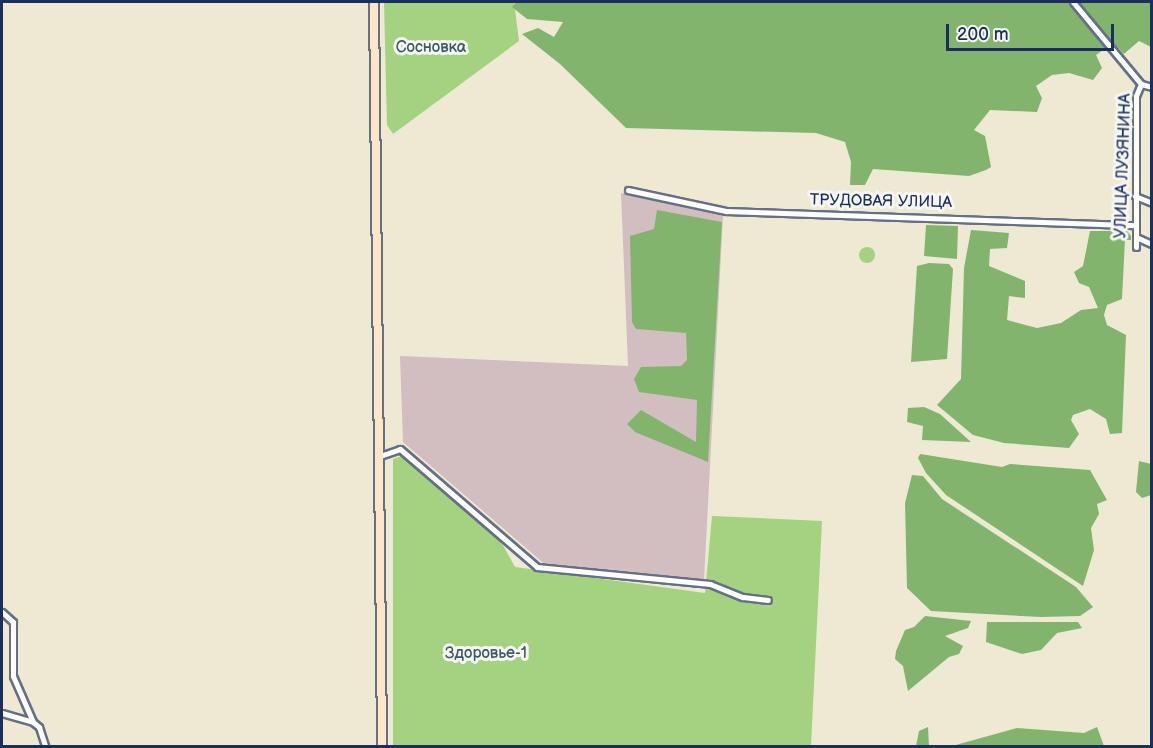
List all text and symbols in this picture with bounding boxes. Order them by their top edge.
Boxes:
scale bar [949,12,1117,50]
text: 200 m [957,24,1009,45]
park label: Сосновка [396,38,466,58]
street label: УЛИЦА ЛУЗЯНИНА [1112,93,1136,239]
street label: ТРУДОВАЯ УЛИЦА [810,191,952,213]
park label: Здоровье-1 [445,644,527,664]

